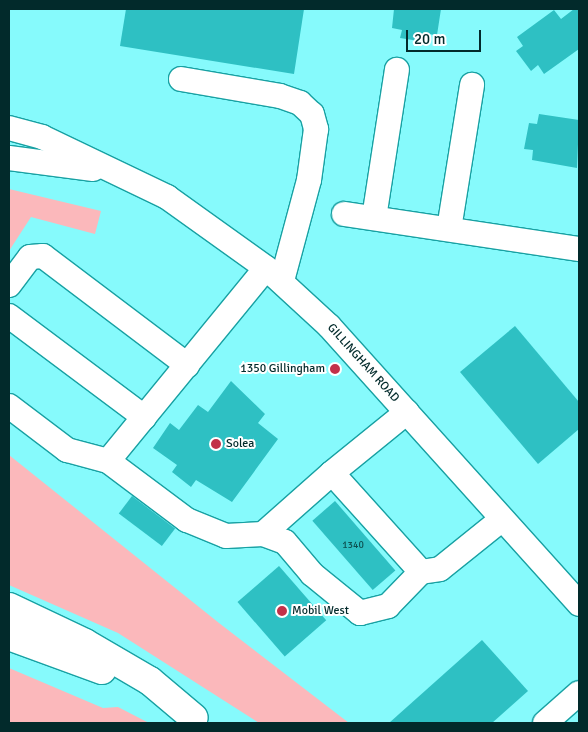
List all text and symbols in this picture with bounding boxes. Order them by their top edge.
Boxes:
scale bar [408,20,483,52]
text: 20 m [414,30,445,48]
street label: GILLINGHAM ROAD [324,321,402,405]
place label: 1350 Gillingham [240,362,325,376]
marker: 1350 Gillingham [329,363,341,375]
place label: Solea [226,437,254,451]
marker: Solea [210,438,222,450]
house number: 1340 [342,540,364,552]
place label: Mobil West [292,604,349,618]
marker: Mobil West [276,605,288,617]

